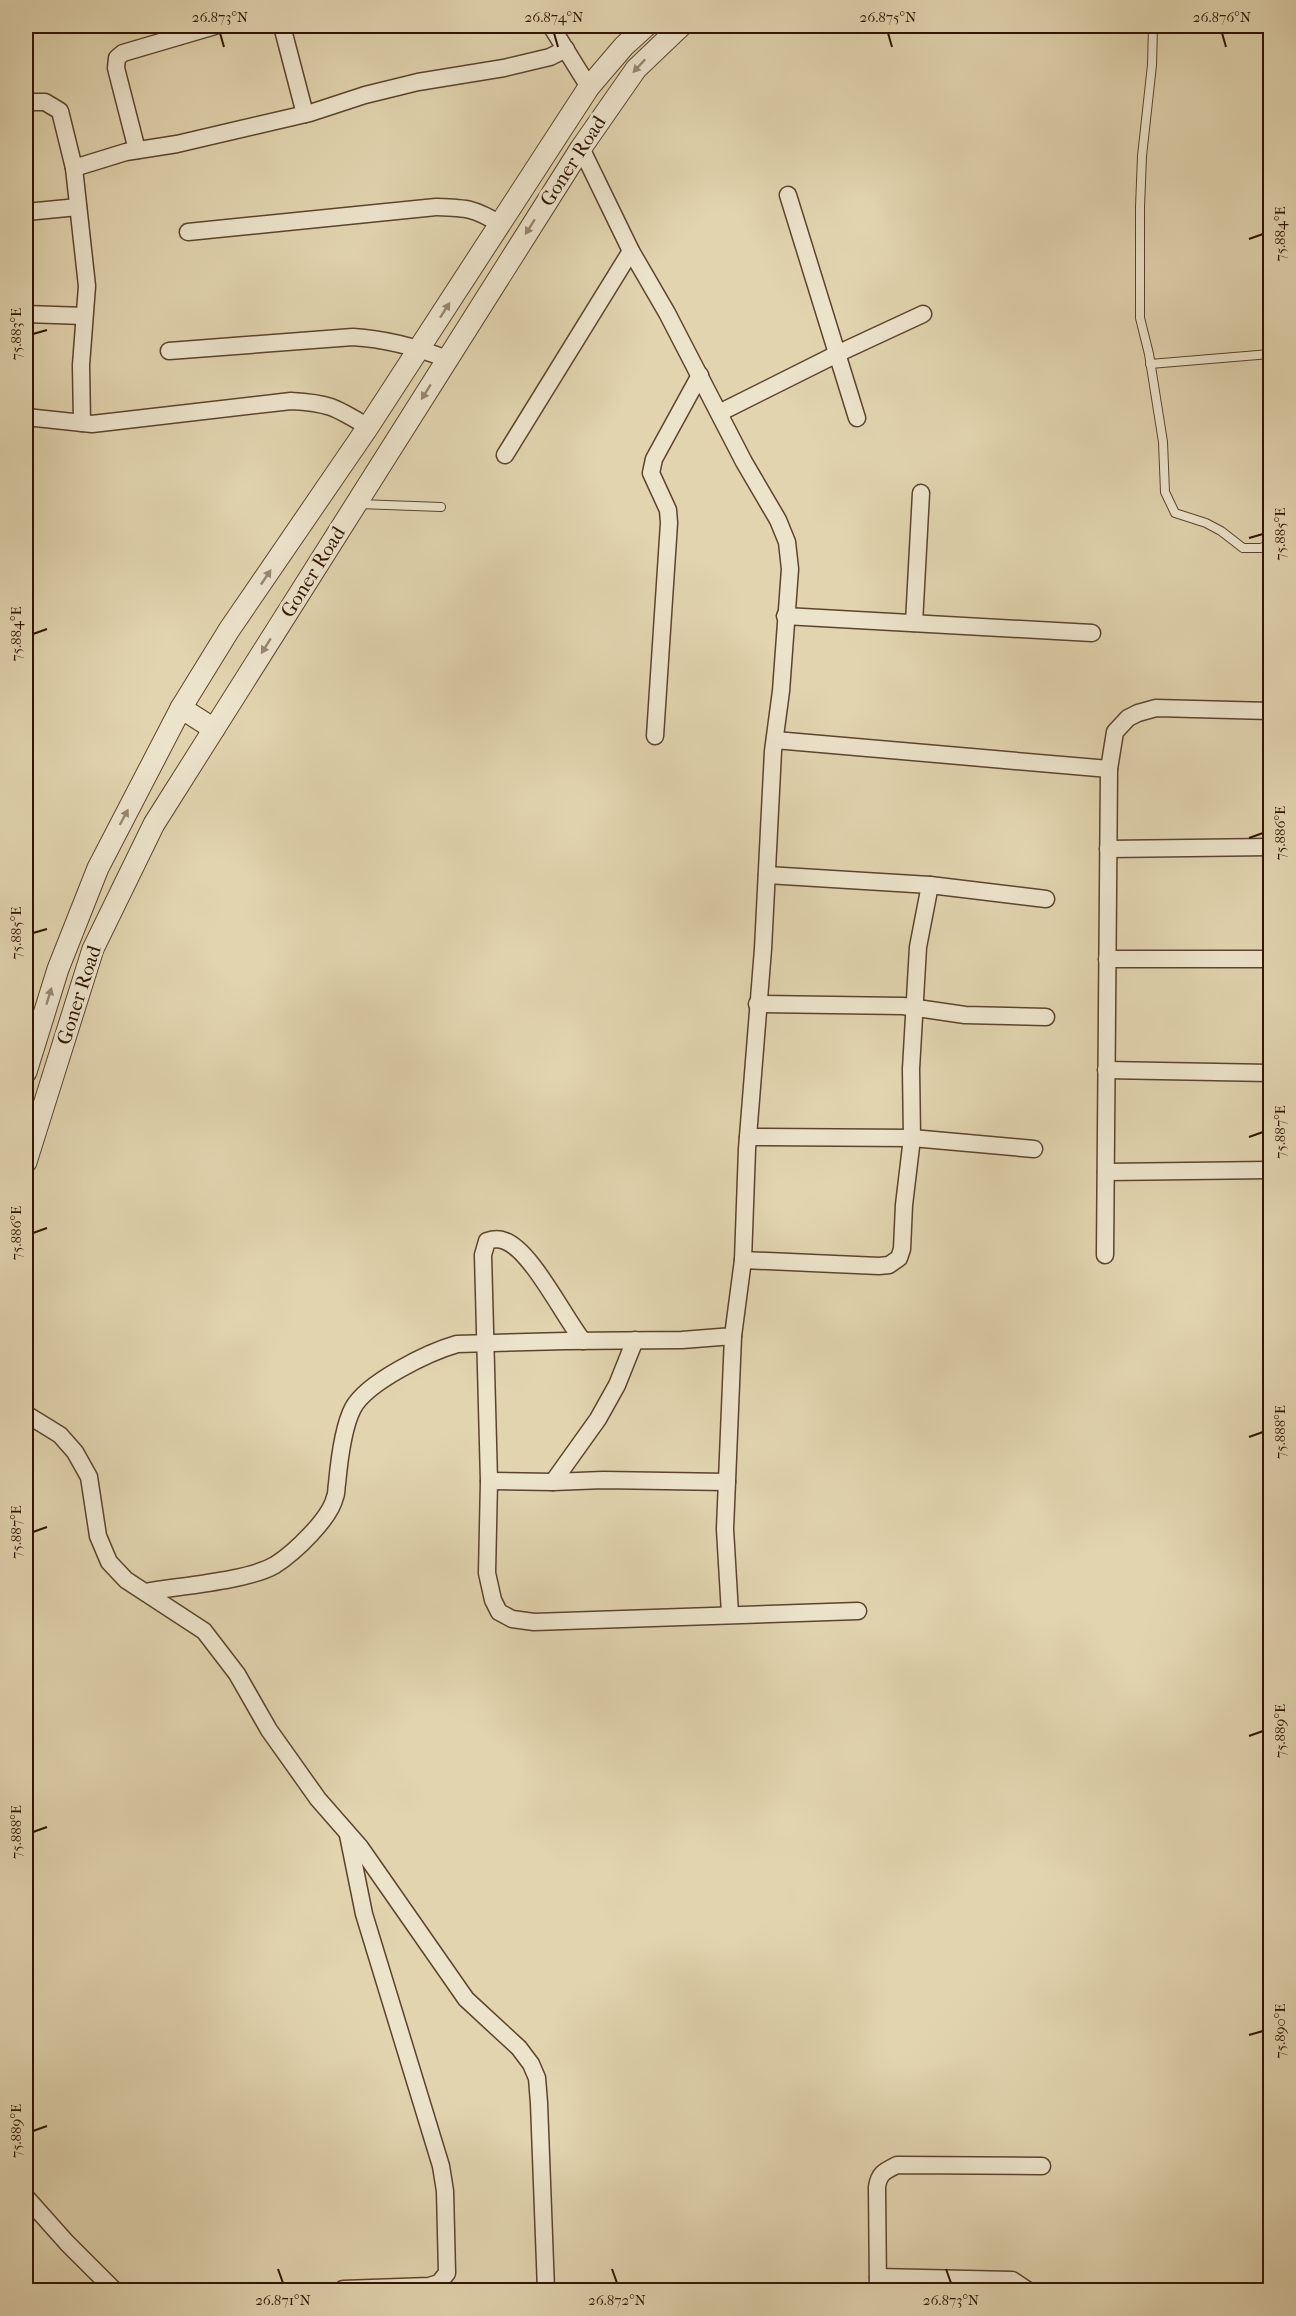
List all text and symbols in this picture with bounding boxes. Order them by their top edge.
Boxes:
text: 26.873°N [192,8,249,26]
text: 26.874°N [525,8,584,26]
text: 26.875°N [860,8,917,26]
text: 26.876°N [1193,8,1252,26]
one-way arrow [633,59,647,73]
street label: Goner Road [535,111,611,210]
text: 75.884°E [1271,206,1289,262]
one-way arrow [525,219,536,236]
one-way arrow [439,302,450,318]
text: 75.883°E [7,308,25,360]
one-way arrow [421,384,432,400]
text: 75.885°E [1271,508,1289,560]
street label: Goner Road [276,521,351,622]
one-way arrow [260,569,272,585]
text: 75.884°E [7,606,25,662]
one-way arrow [261,638,272,654]
text: 75.886°E [1271,806,1289,860]
one-way arrow [120,808,129,825]
text: 75.885°E [7,907,25,959]
street label: Goner Road [52,941,106,1047]
one-way arrow [45,987,54,1005]
text: 75.887°E [1271,1105,1289,1159]
text: 75.886°E [7,1206,25,1260]
text: 75.888°E [1271,1405,1289,1459]
text: 75.887°E [7,1505,25,1559]
text: 75.889°E [1271,1704,1289,1758]
text: 75.888°E [7,1805,25,1859]
text: 75.890°E [1271,2004,1289,2058]
text: 75.889°E [7,2104,25,2158]
text: 26.871°N [255,2291,311,2309]
text: 26.872°N [588,2291,647,2309]
text: 26.873°N [923,2291,980,2309]

